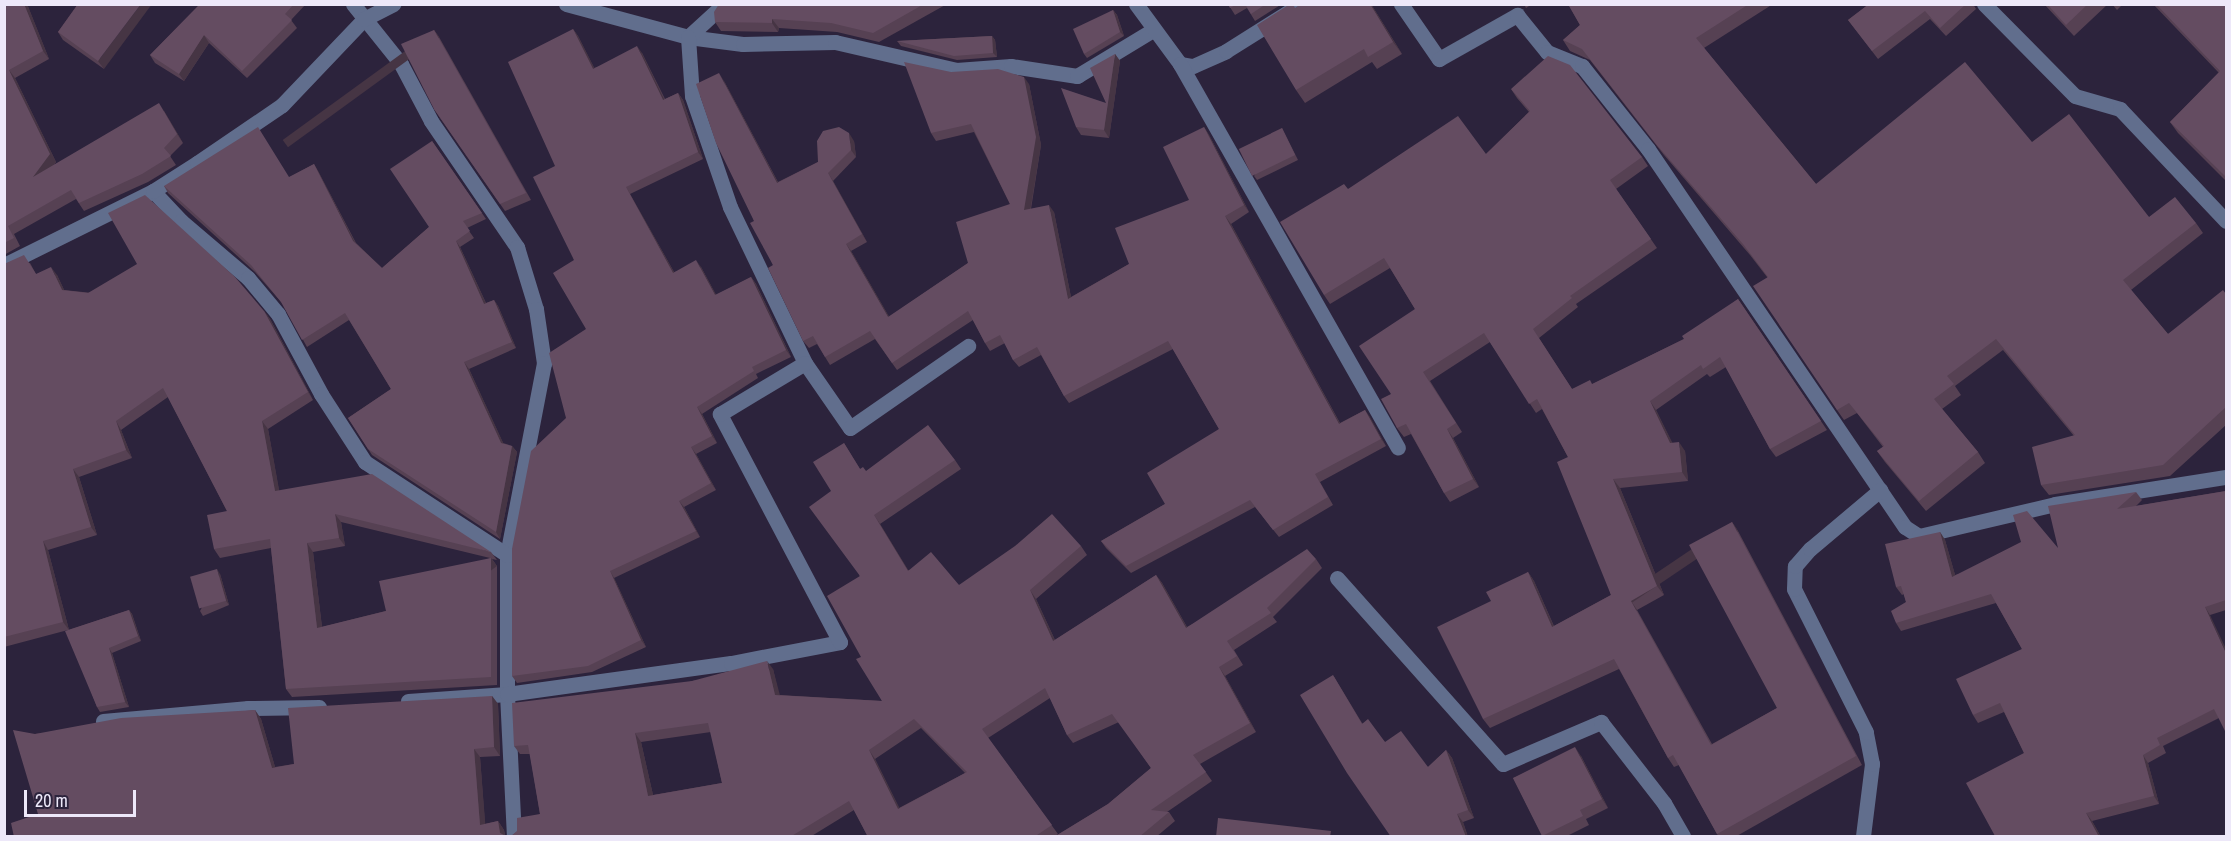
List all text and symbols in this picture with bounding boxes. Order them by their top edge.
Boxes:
scale bar [27,778,140,816]
text: 20 m [35,788,68,813]

